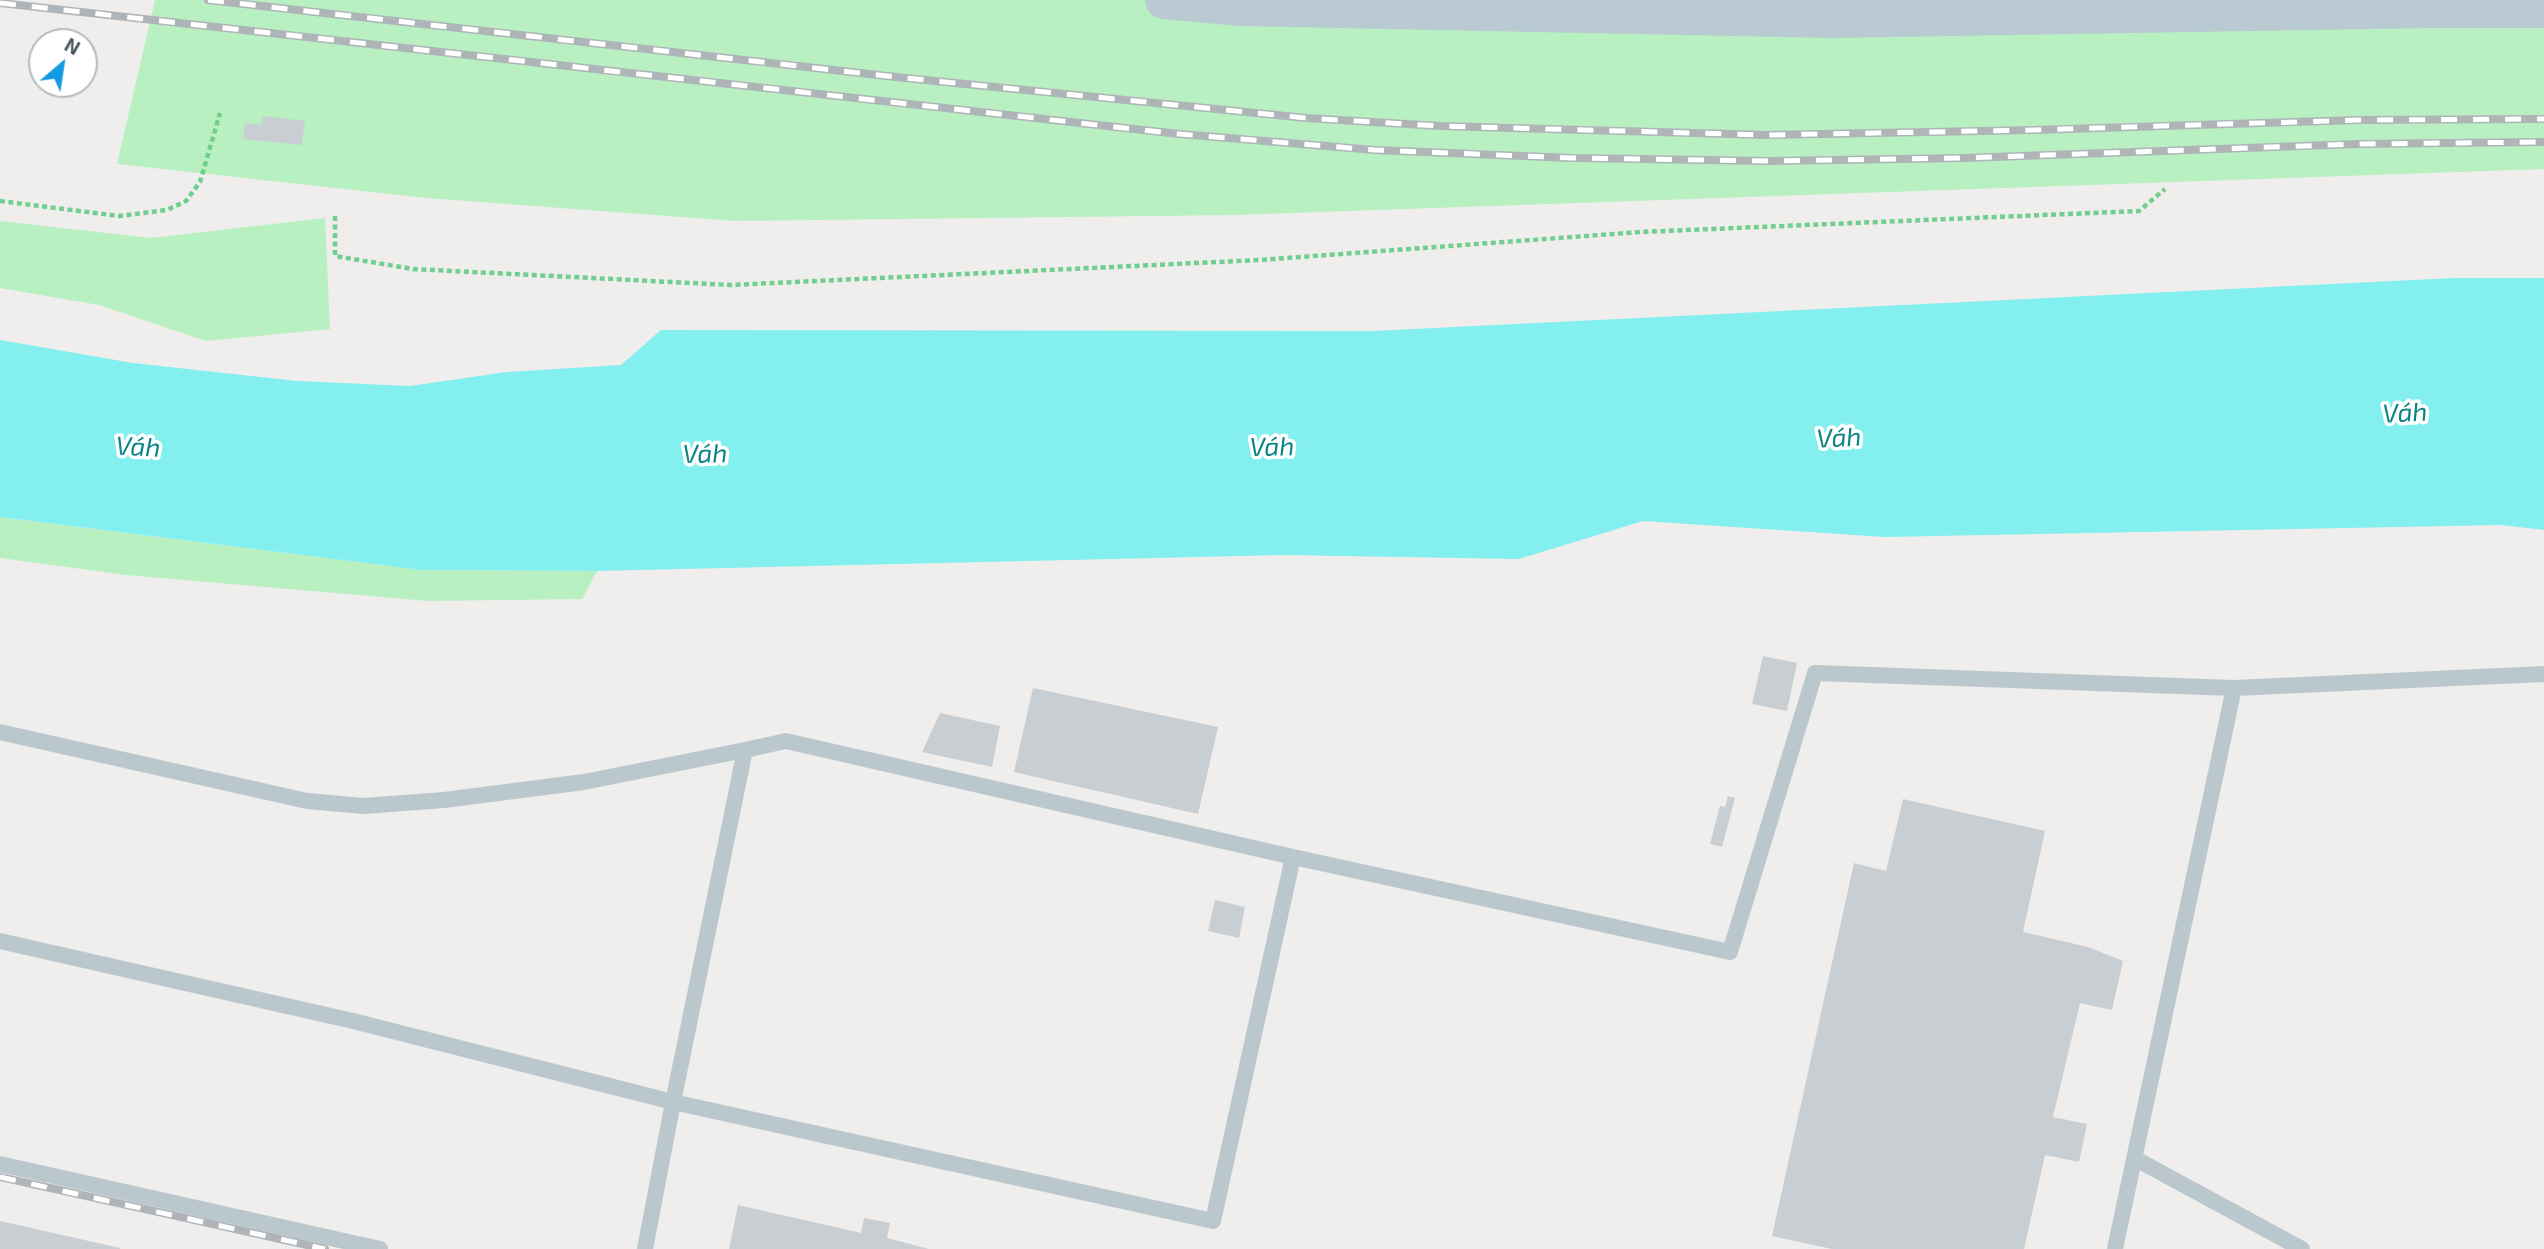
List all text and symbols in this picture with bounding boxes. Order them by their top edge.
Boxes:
north arrow [28,28,98,98]
text: N [61,33,84,59]
water label: Váh [2382,396,2428,430]
water label: Váh [1816,421,1862,455]
water label: Váh [115,430,161,464]
water label: Váh [1249,431,1295,463]
water label: Váh [682,438,728,470]

